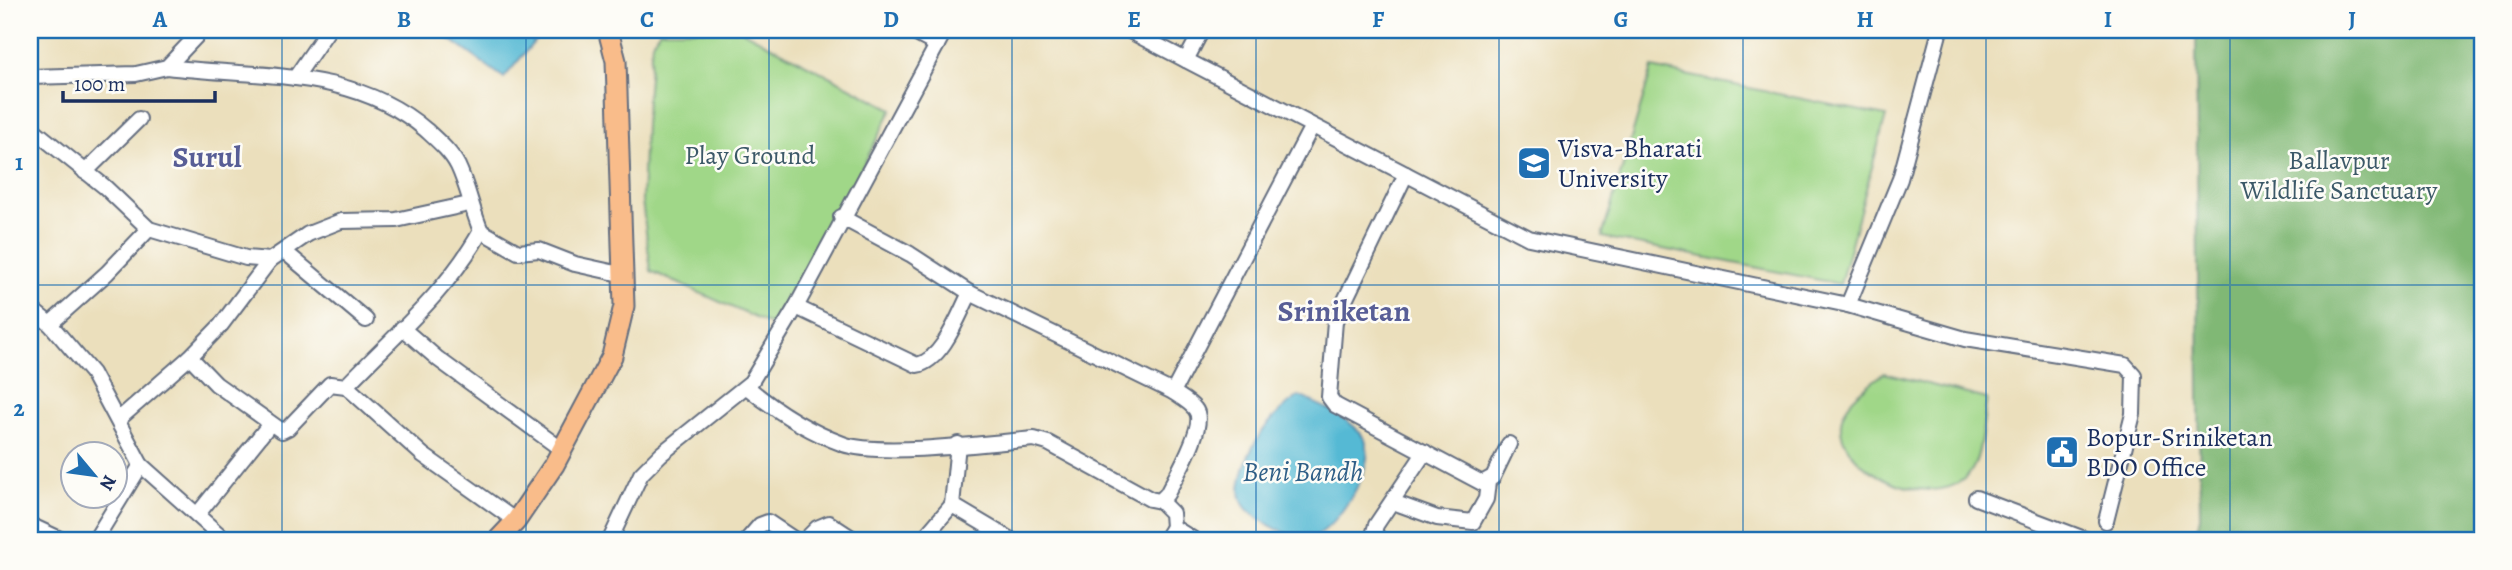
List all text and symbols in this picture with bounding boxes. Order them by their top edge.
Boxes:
text: A [152,4,168,35]
text: B [397,4,411,35]
text: C [640,4,654,35]
text: D [883,4,899,35]
text: E [1127,4,1141,35]
text: F [1372,4,1385,35]
text: G [1613,4,1629,35]
text: H [1856,4,1874,35]
text: I [2104,4,2112,35]
text: J [2348,4,2356,35]
scale bar [63,60,215,104]
text: 100 m [74,70,125,98]
place label: Visva-Bharati University [1557,131,1702,196]
district label: Surul [172,137,242,177]
park label: Play Ground [685,138,815,173]
park label: Ballavpur Wildlife Sanctuary [2240,143,2438,208]
school or university icon: Visva-Bharati University [1515,144,1553,182]
text: 1 [15,147,23,178]
district label: Sriniketan [1278,291,1411,331]
text: 2 [13,393,25,424]
place label: Bopur-Sriniketan BDO Office [2086,420,2273,485]
public building icon: Bopur-Sriniketan BDO Office [2043,433,2081,471]
north arrow [60,440,130,510]
water label: Beni Bandh [1243,453,1363,491]
text: N [93,470,123,495]

